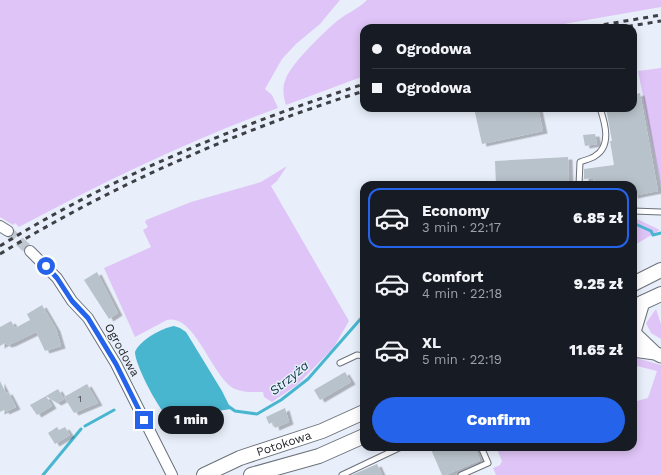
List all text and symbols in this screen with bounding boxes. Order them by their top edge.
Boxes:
text: Ogrodowa [396,40,471,58]
text: Ogrodowa [396,79,471,97]
icon: car [374,200,410,236]
text: Economy [422,202,489,220]
text: 6.85 zł [573,209,623,227]
text: 3 min · 22:17 [422,220,501,235]
route start [37,257,55,275]
icon: car [374,266,410,302]
text: Comfort [422,268,483,286]
text: 9.25 zł [574,275,623,293]
text: 4 min · 22:18 [422,286,502,301]
street label: Ogrodowa [102,321,142,379]
icon: car [374,332,410,368]
text: XL [422,334,441,352]
text: 11.65 zł [569,341,623,359]
text: 5 min · 22:19 [422,352,502,367]
water label: Strzyża [266,358,312,398]
house number: 1 [78,393,82,404]
button: Confirm [372,397,625,443]
callout: 1 min [158,406,224,434]
route end [135,411,153,429]
text: 1 min [174,412,208,427]
street label: Potokowa [255,428,313,459]

